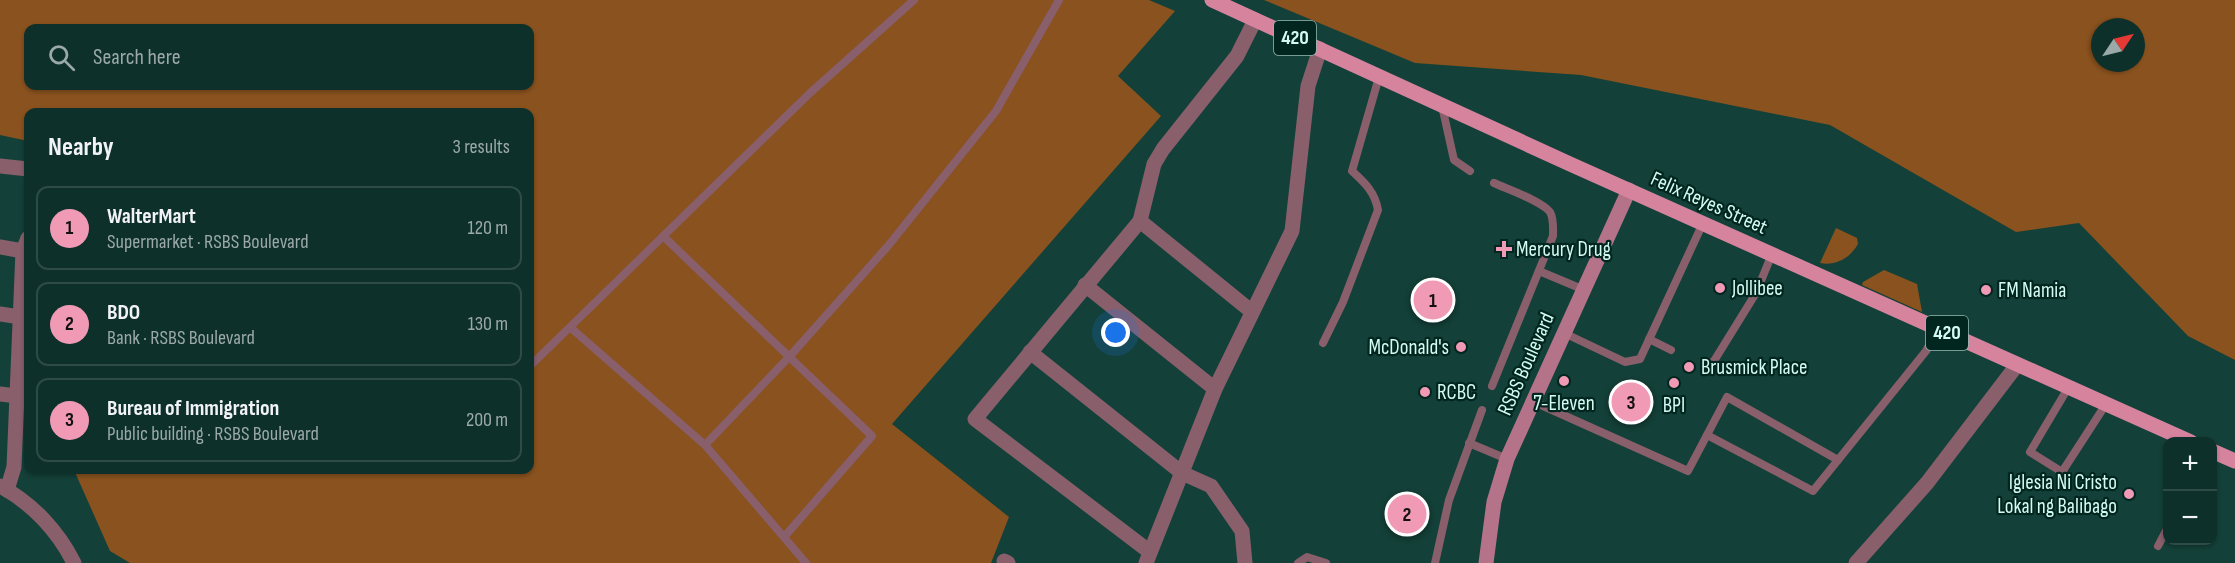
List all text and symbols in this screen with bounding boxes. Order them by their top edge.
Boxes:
north arrow [2091,18,2145,72]
road number: 420 [1274,21,1316,55]
search box [24,24,534,90]
icon: search [45,41,78,74]
text: Search here [93,44,180,71]
text: Nearby [48,132,114,163]
text: 3 results [453,135,510,159]
street label: Felix Reyes Street [1647,166,1771,240]
text: WalterMart [107,203,196,230]
text: 1 [66,216,73,240]
text: 120 m [468,216,508,240]
text: Supermarket · RSBS Boulevard [107,230,309,254]
place label: Mercury Drug [1516,237,1611,262]
marker: Mercury Drug [1497,242,1511,256]
place label: Jollibee [1731,276,1783,301]
pin: 1 [1414,278,1452,322]
place label: FM Namia [1998,278,2066,303]
marker: Jollibee [1713,281,1727,295]
marker: FM Namia [1979,283,1993,297]
text: BDO [107,299,140,326]
street label: RSBS Boulevard [1492,309,1560,419]
text: 2 [65,312,74,336]
text: 130 m [468,312,508,336]
road number: 420 [1926,316,1968,350]
your location [1101,318,1130,347]
text: Bank · RSBS Boulevard [107,326,255,350]
place label: McDonald's [1369,335,1449,360]
marker: McDonald's [1454,340,1468,354]
place label: Brusmick Place [1701,355,1807,380]
marker: Brusmick Place [1682,360,1696,374]
marker: 7-Eleven [1557,374,1571,388]
marker: BPI [1667,376,1681,390]
place label: RCBC [1437,380,1476,405]
pin: 3 [1612,380,1650,424]
marker: RCBC [1418,385,1432,399]
place label: 7-Eleven [1533,391,1595,416]
place label: BPI [1663,393,1685,418]
text: Bureau of Immigration [107,395,279,422]
text: 3 [65,408,74,432]
text: 200 m [466,408,508,432]
text: Public building · RSBS Boulevard [107,422,319,446]
map controls [2163,437,2217,545]
button: + [2163,437,2217,491]
place label: Iglesia Ni Cristo Lokal ng Balibago [1997,470,2117,519]
marker: Iglesia Ni Cristo Lokal ng Balibago [2122,487,2136,501]
button: − [2163,491,2217,545]
pin: 2 [1388,492,1426,536]

